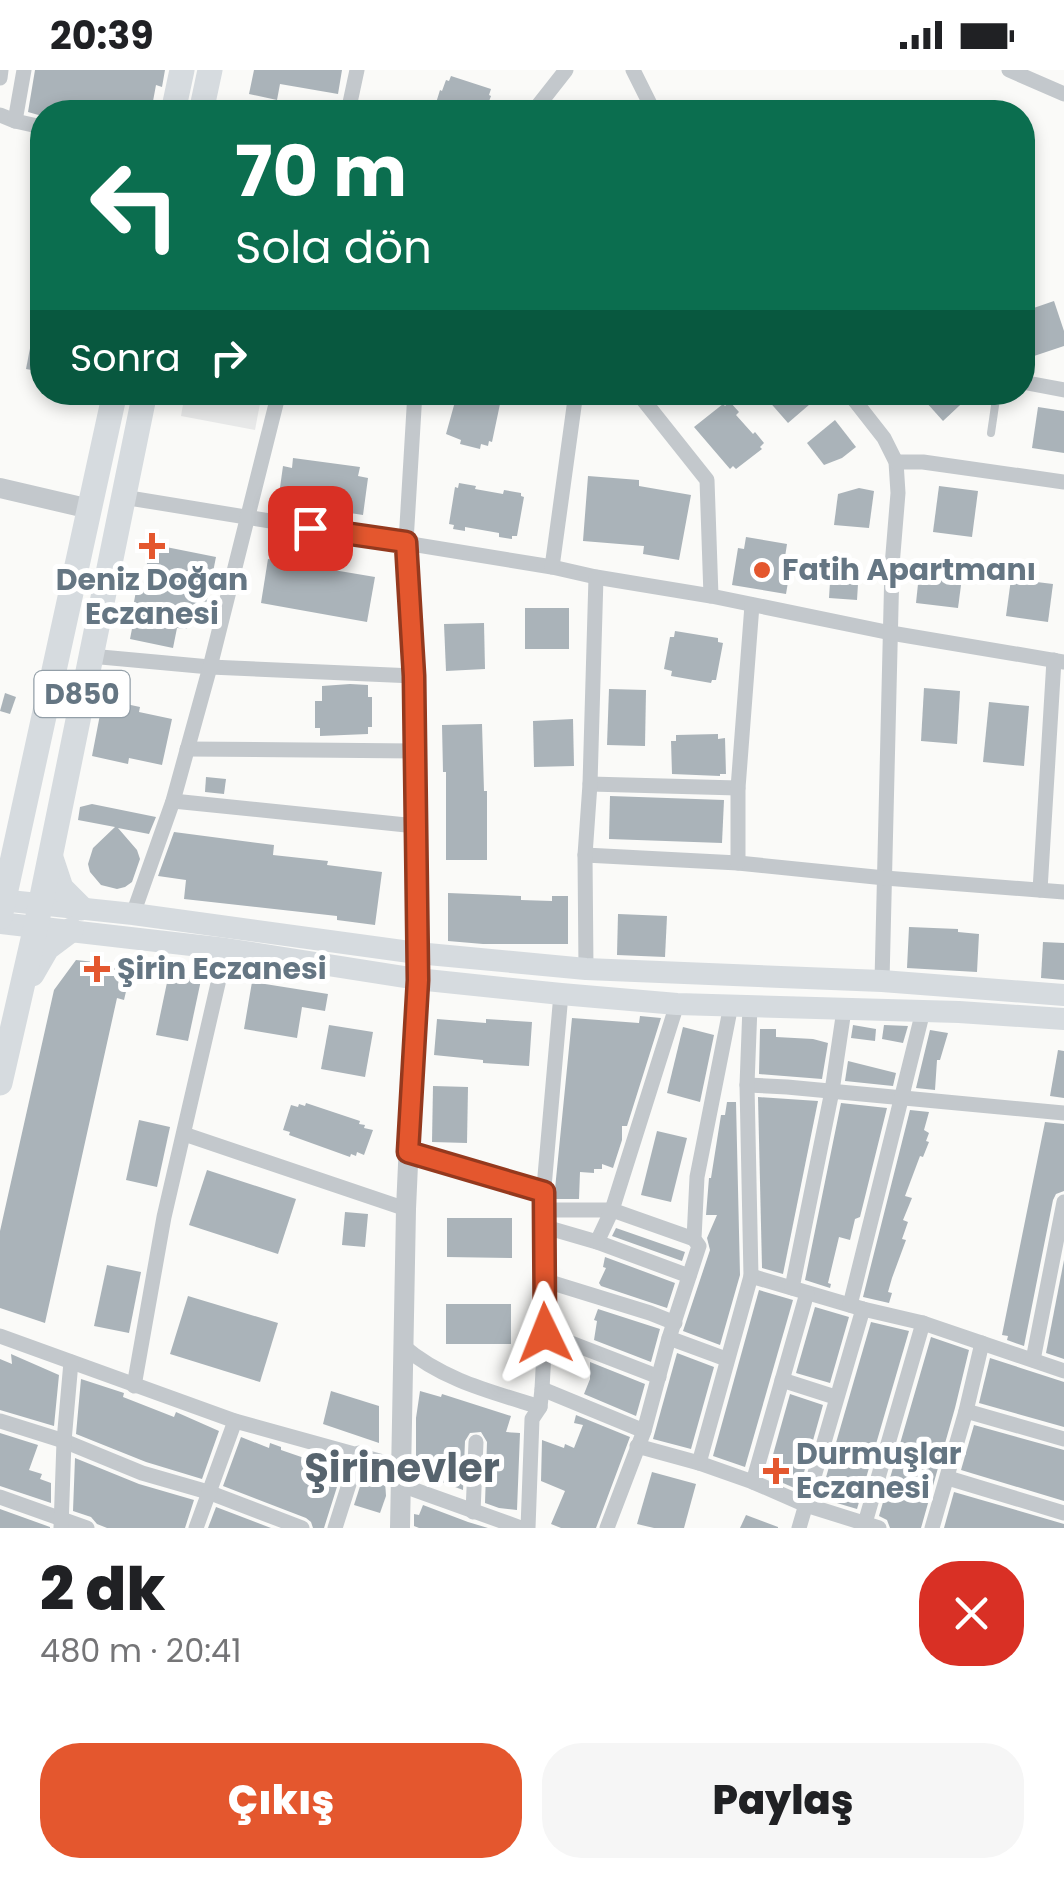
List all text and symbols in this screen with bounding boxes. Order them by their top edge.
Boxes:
text: 20:39 [50,9,154,62]
text: 70 m [235,122,407,221]
icon: left [70,140,200,270]
text: Sola dön [235,216,432,279]
icon: right [201,330,256,385]
text: Sonra [70,331,181,384]
pin [268,486,353,571]
icon: arrive [283,501,338,556]
marker: Deniz Doğan Eczanesi [141,535,163,557]
place label: Fatih Apartmanı [782,548,1036,591]
place label: Deniz Doğan Eczanesi [56,558,248,635]
marker: Fatih Apartmanı [751,559,773,581]
road number: D850 [34,671,130,717]
place label: Şirin Eczanesi [117,947,327,990]
marker: Şirin Eczanesi [86,958,108,980]
position arrow [493,1281,597,1385]
place label: Durmuşlar Eczanesi [796,1432,962,1509]
district label: Şirinevler [304,1440,500,1496]
marker: Durmuşlar Eczanesi [765,1460,787,1482]
text: 2 dk [40,1547,165,1631]
button: close [919,1561,1024,1666]
text: 480 m · 20:41 [40,1628,241,1673]
button: Çıkış [40,1743,522,1858]
button: Paylaş [542,1743,1024,1858]

